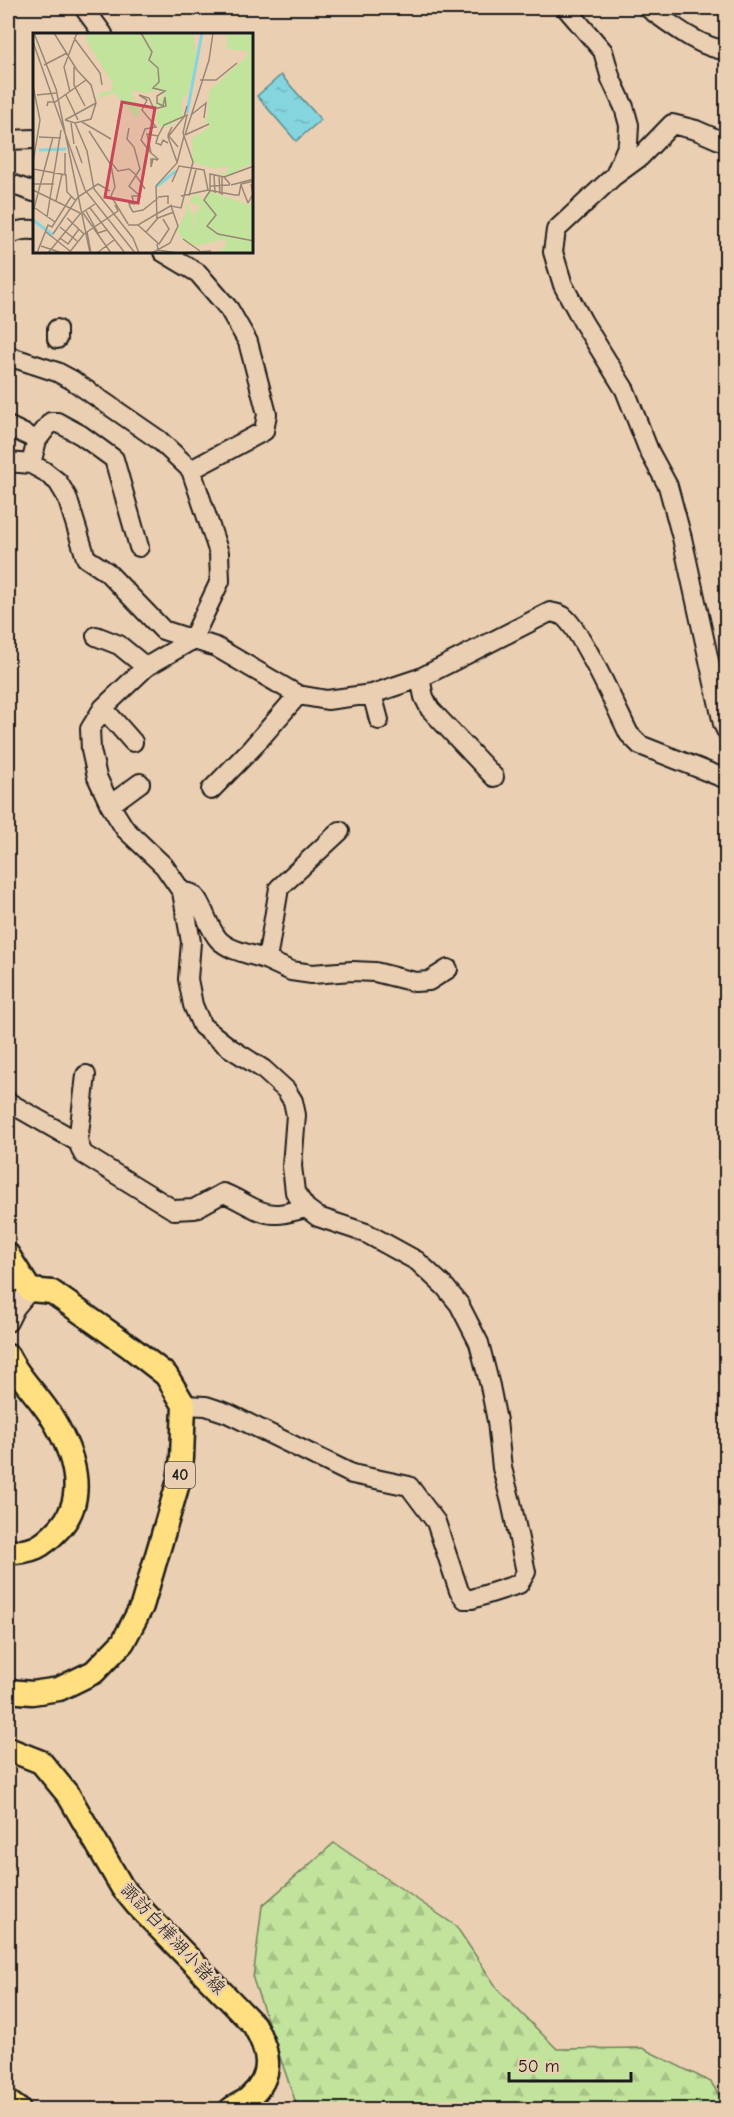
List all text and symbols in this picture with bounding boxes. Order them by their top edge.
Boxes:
inset map [33,33,254,254]
road number: 40 [165,1462,195,1488]
street label: 諏訪白樺湖小諸線 [116,1879,230,1999]
scale bar [509,2045,630,2083]
text: 50 m [518,2056,560,2077]

